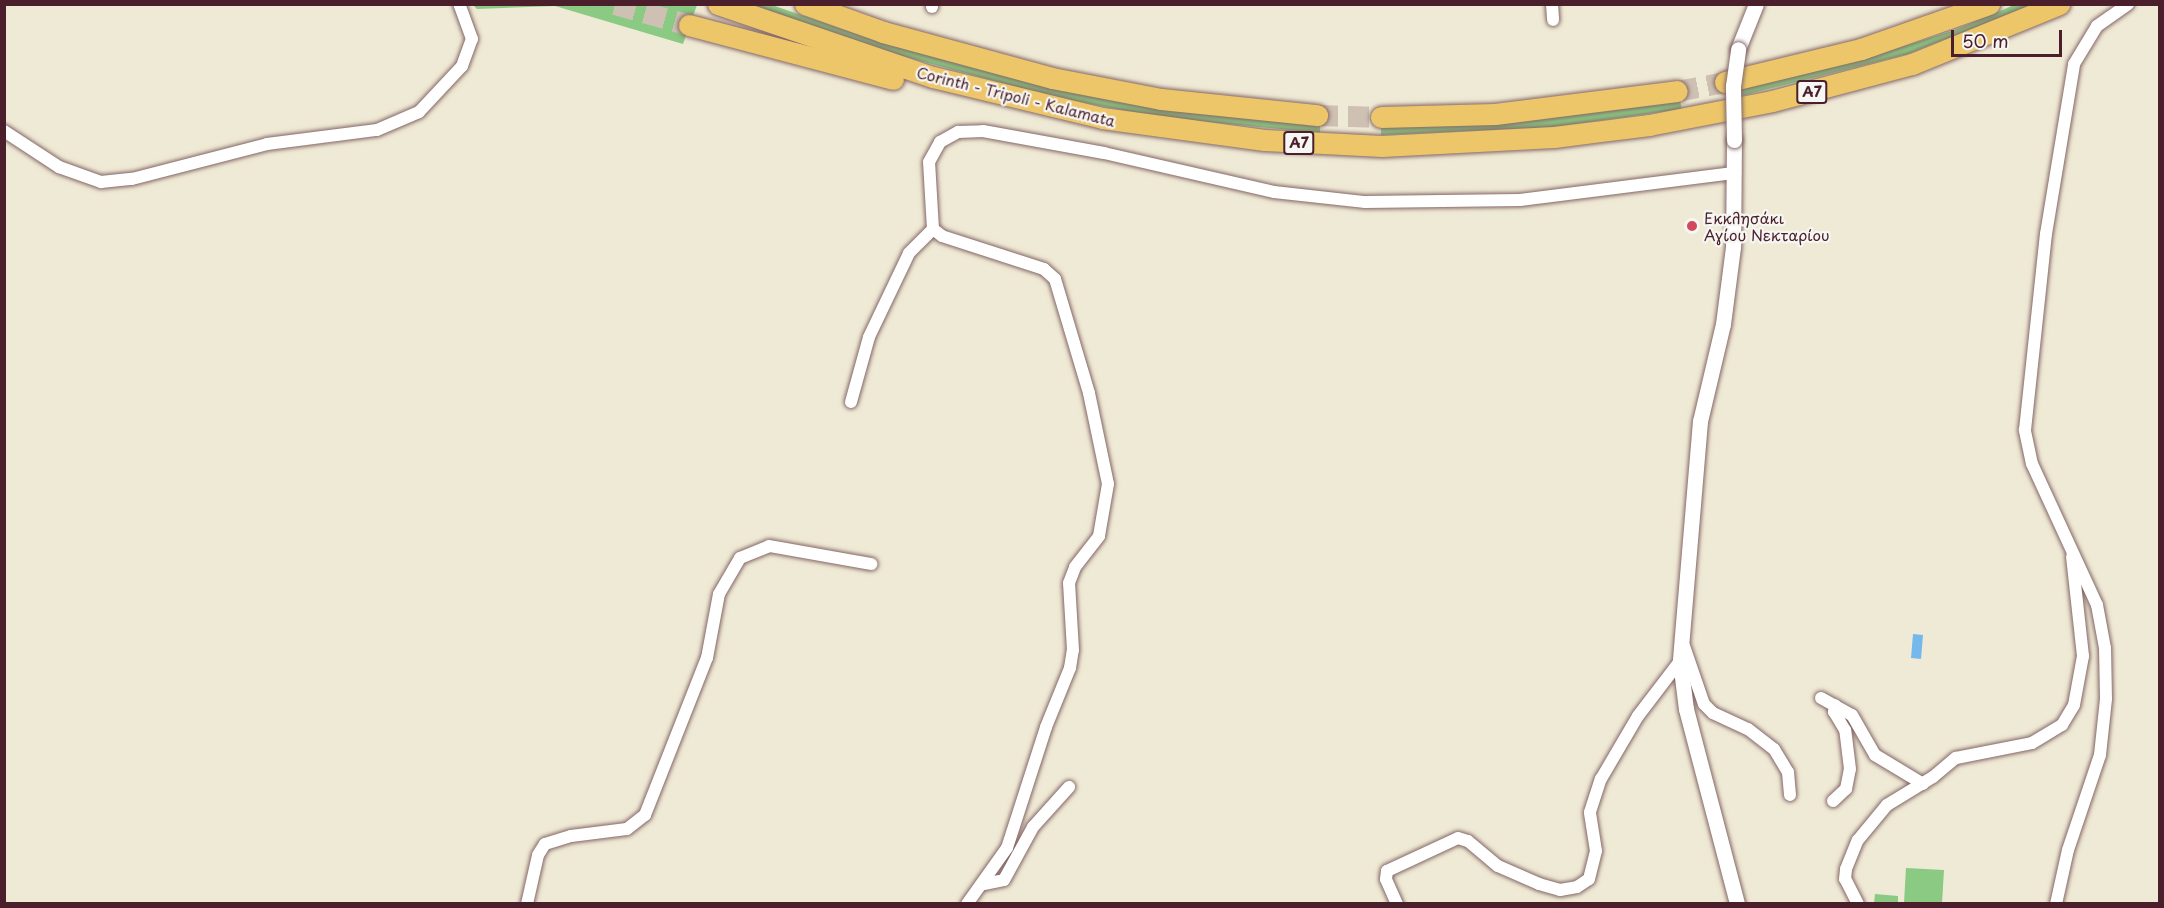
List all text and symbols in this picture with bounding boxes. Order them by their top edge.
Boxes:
scale bar [1954,18,2065,56]
text: 50 m [1962,27,2009,54]
street label: Corinth - Tripoli - Kalamata [914,62,1118,130]
road number: Α7 [1796,81,1828,103]
road number: Α7 [1282,132,1316,154]
place label: Εκκλησάκι Αγίου Νεκταρίου [1704,208,1829,243]
marker: Εκκλησάκι Αγίου Νεκταρίου [1685,219,1699,233]

